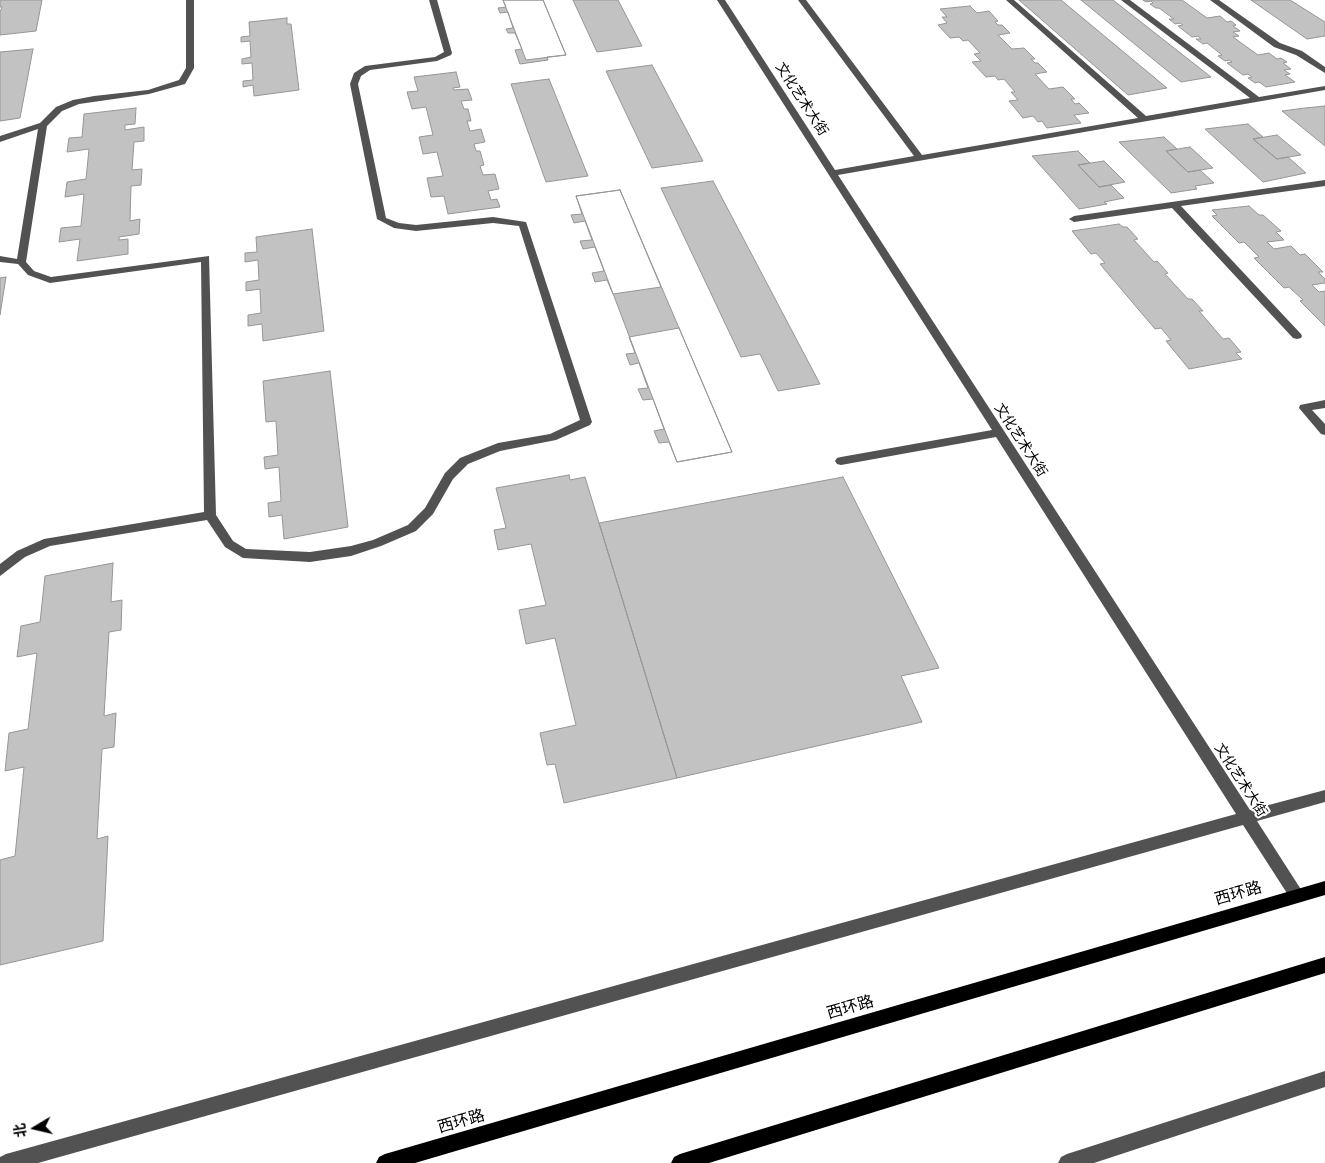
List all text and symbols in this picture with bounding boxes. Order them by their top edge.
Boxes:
street label: 文化艺术大街 [772,59,832,139]
street label: 文化艺术大街 [991,400,1051,480]
street label: 文化艺术大街 [1211,740,1271,820]
street label: 西环路 [1212,877,1264,909]
street label: 西环路 [824,991,876,1023]
north arrow [10,1103,60,1153]
street label: 西环路 [435,1105,487,1137]
text: 北 [11,1122,29,1139]

